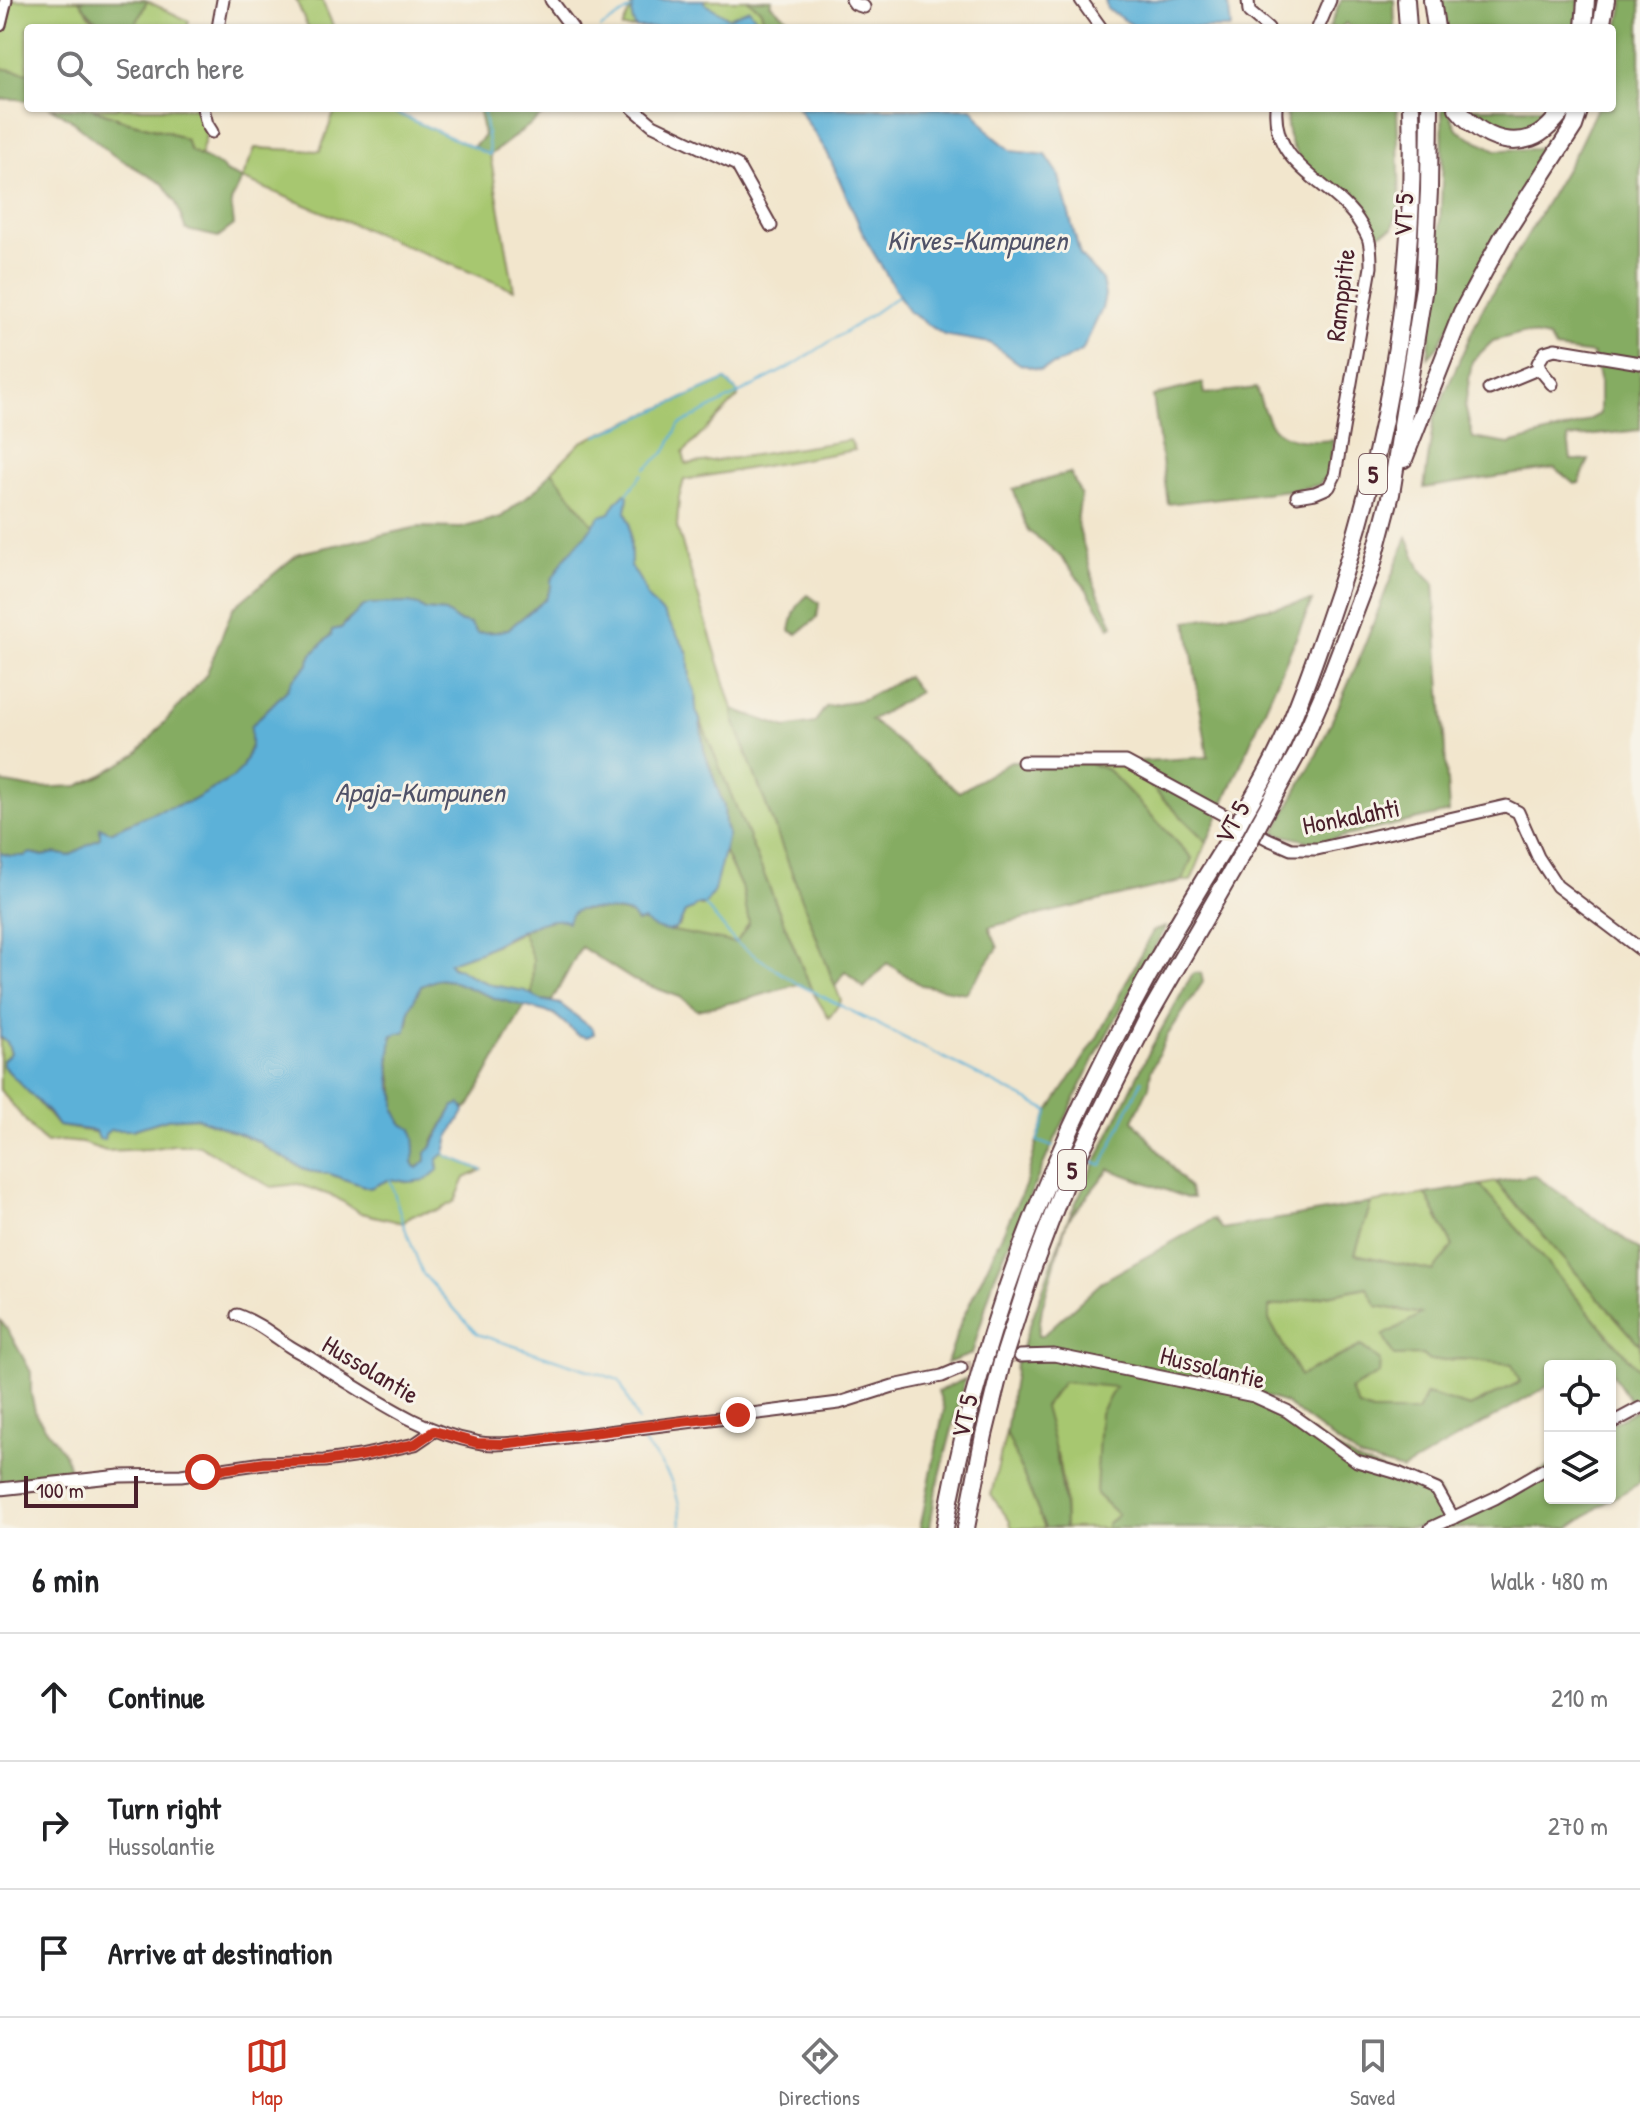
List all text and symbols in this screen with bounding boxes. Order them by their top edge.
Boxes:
search box [24,24,1616,112]
icon: search [52,46,96,90]
text: Search here [116,48,244,88]
street label: VT 5 [1384,192,1422,238]
water label: Kirves-Kumpunen [887,221,1070,259]
street label: Ramppitie [1317,247,1363,343]
road number: 5 [1359,454,1387,494]
water label: Apaja-Kumpunen [335,773,507,811]
street label: Honkalahti [1299,789,1403,843]
street label: VT 5 [1206,794,1258,850]
road number: 5 [1058,1150,1086,1190]
street label: Hussolantie [316,1326,426,1412]
street label: Hussolantie [1157,1337,1269,1397]
map controls [1544,1360,1616,1504]
button: locate [1544,1360,1616,1432]
street label: VT 5 [942,1391,986,1441]
route end [720,1397,756,1433]
button: layers [1544,1432,1616,1504]
route start [185,1454,221,1490]
scale bar [24,1472,138,1508]
text: 100 m [36,1475,84,1505]
text: 6 min [32,1557,100,1603]
text: Walk · 480 m [1491,1563,1608,1598]
icon: ahead [32,1675,76,1719]
text: Continue [108,1677,205,1717]
text: 210 m [1551,1680,1608,1715]
text: Turn right [108,1788,221,1828]
icon: right [32,1803,76,1847]
text: 270 m [1548,1808,1608,1843]
text: Hussolantie [108,1828,215,1863]
icon: arrive [32,1931,76,1975]
text: Arrive at destination [108,1933,333,1973]
tab: Map [245,2034,289,2112]
tab: Directions [779,2034,860,2112]
tab: Saved [1350,2034,1395,2112]

